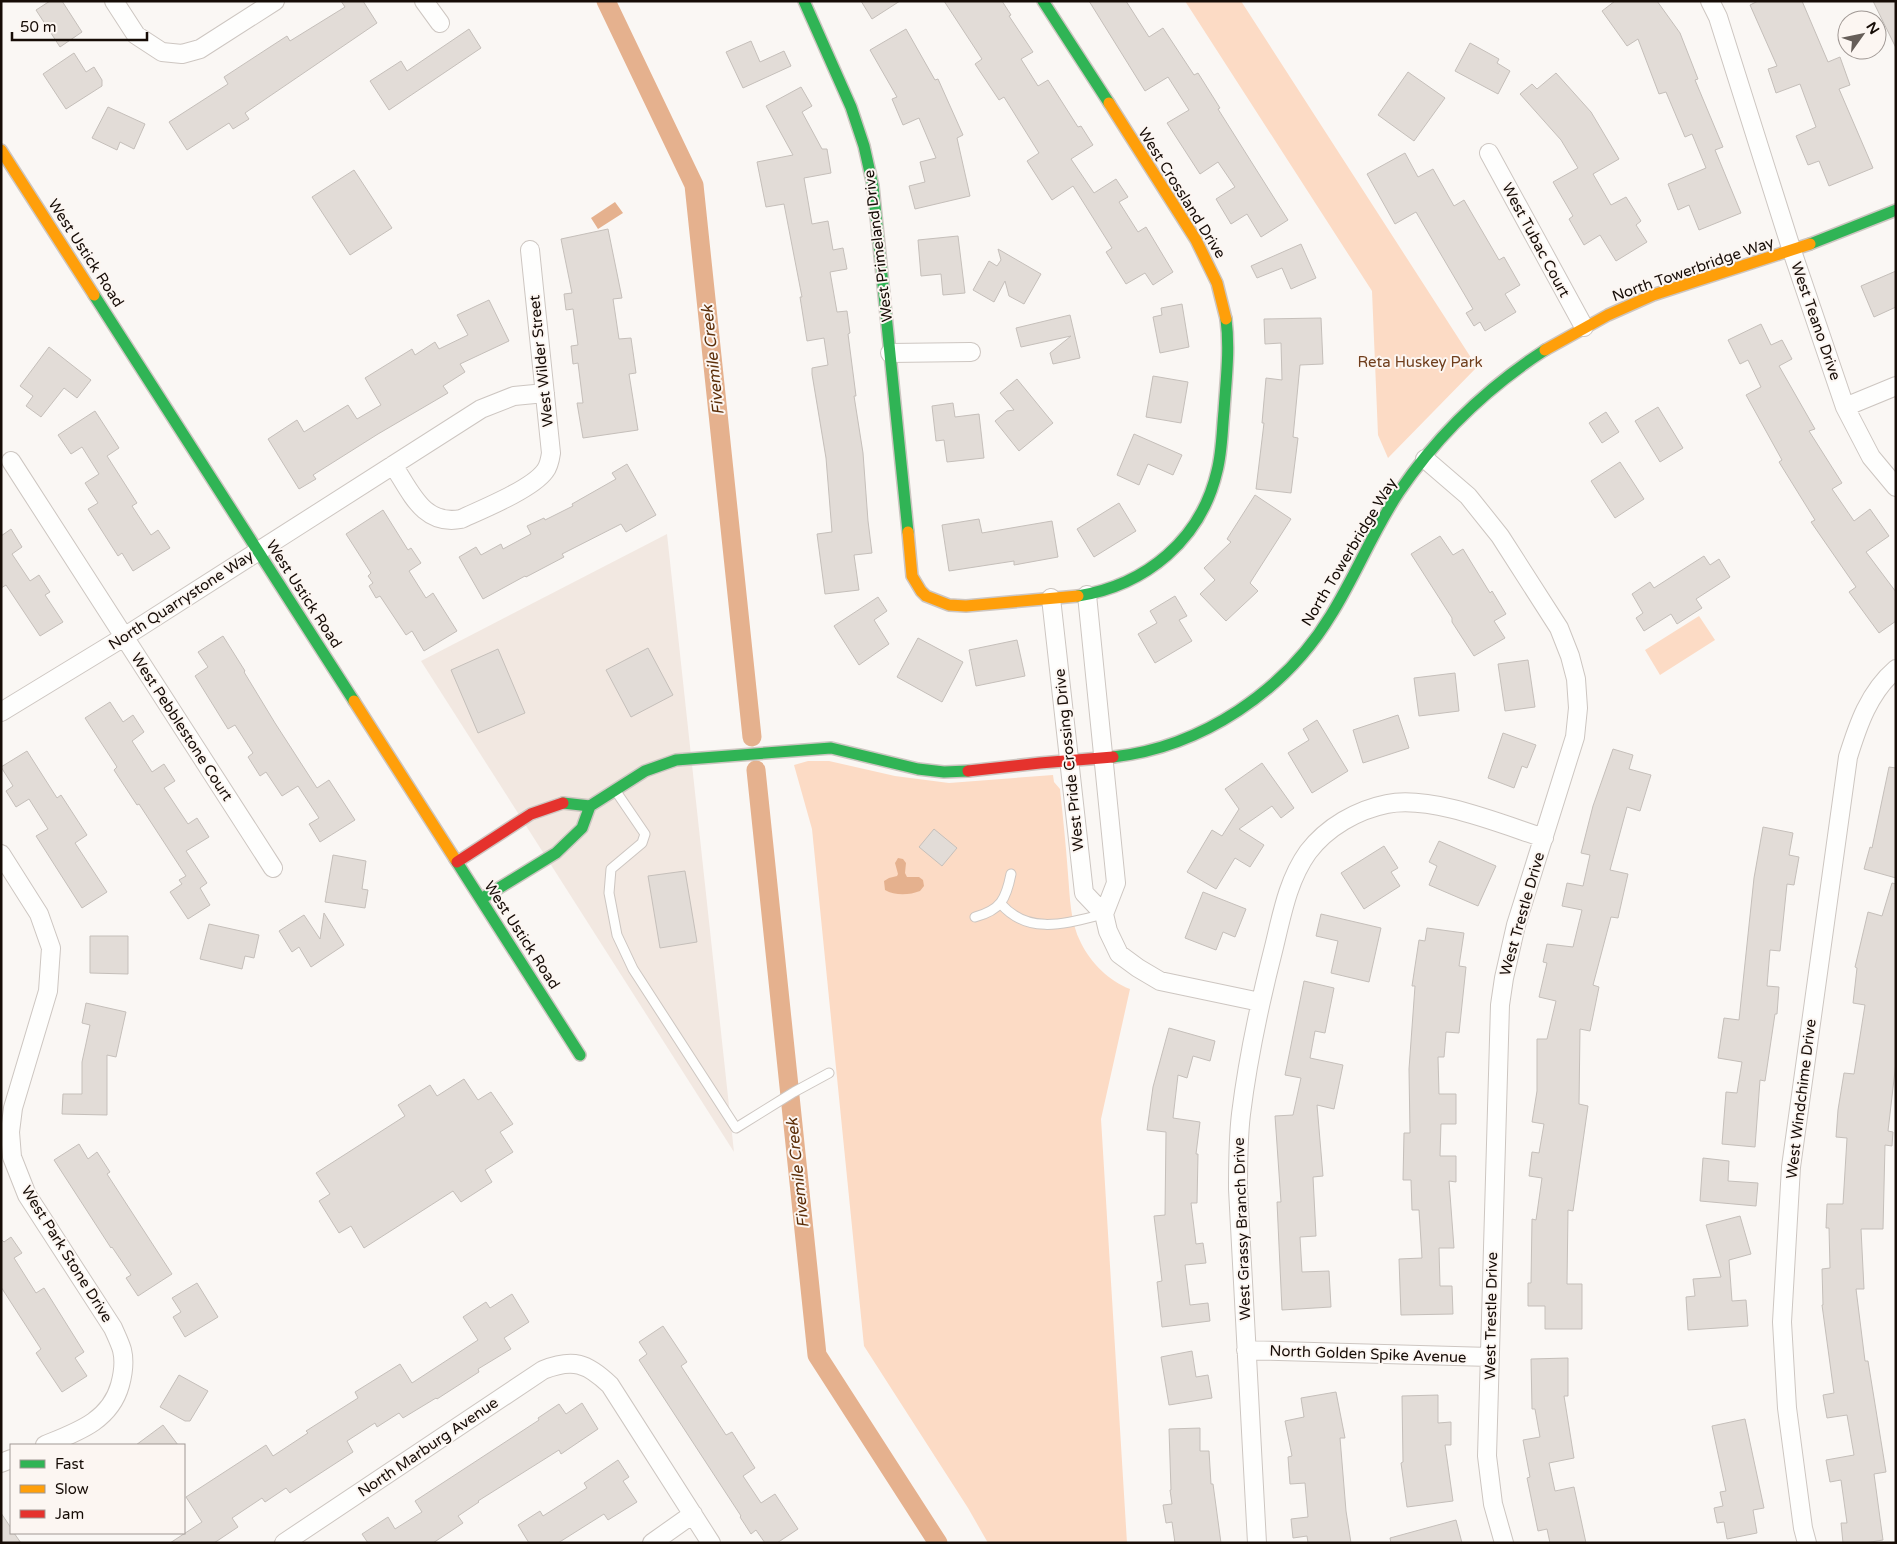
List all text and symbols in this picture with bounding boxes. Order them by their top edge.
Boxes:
scale bar [12,10,148,42]
north arrow [1837,10,1887,60]
text: 50 m [20,18,57,36]
text: N [1862,19,1883,38]
street label: West Crossland Drive [1134,124,1230,262]
street label: West Primeland Drive [860,169,896,323]
street label: West Tubac Court [1498,180,1574,300]
street label: West Ustick Road [44,196,128,310]
street label: North Towerbridge Way [1610,233,1776,305]
street label: West Teano Drive [1787,259,1845,383]
street label: West Wilder Street [525,294,557,428]
water label: Fivemile Creek [697,303,729,416]
park label: Reta Huskey Park [1357,353,1483,371]
street label: North Towerbridge Way [1298,475,1400,629]
street label: West Ustick Road [262,537,346,651]
street label: North Quarrystone Way [105,546,257,654]
street label: West Pebblestone Court [127,650,237,805]
street label: West Pride Crossing Drive [1050,668,1088,852]
street label: West Trestle Drive [1496,850,1548,978]
street label: West Ustick Road [480,878,564,992]
street label: West Windchime Drive [1782,1018,1820,1180]
water label: Fivemile Creek [782,1116,814,1229]
street label: West Grassy Branch Drive [1230,1137,1254,1321]
street label: West Park Stone Drive [18,1182,116,1326]
street label: West Trestle Drive [1481,1252,1501,1380]
street label: North Golden Spike Avenue [1269,1342,1467,1366]
street label: North Marburg Avenue [354,1393,502,1501]
legend [10,1444,185,1534]
text: Fast [55,1455,85,1473]
text: Slow [55,1480,89,1498]
text: Jam [55,1505,84,1523]

